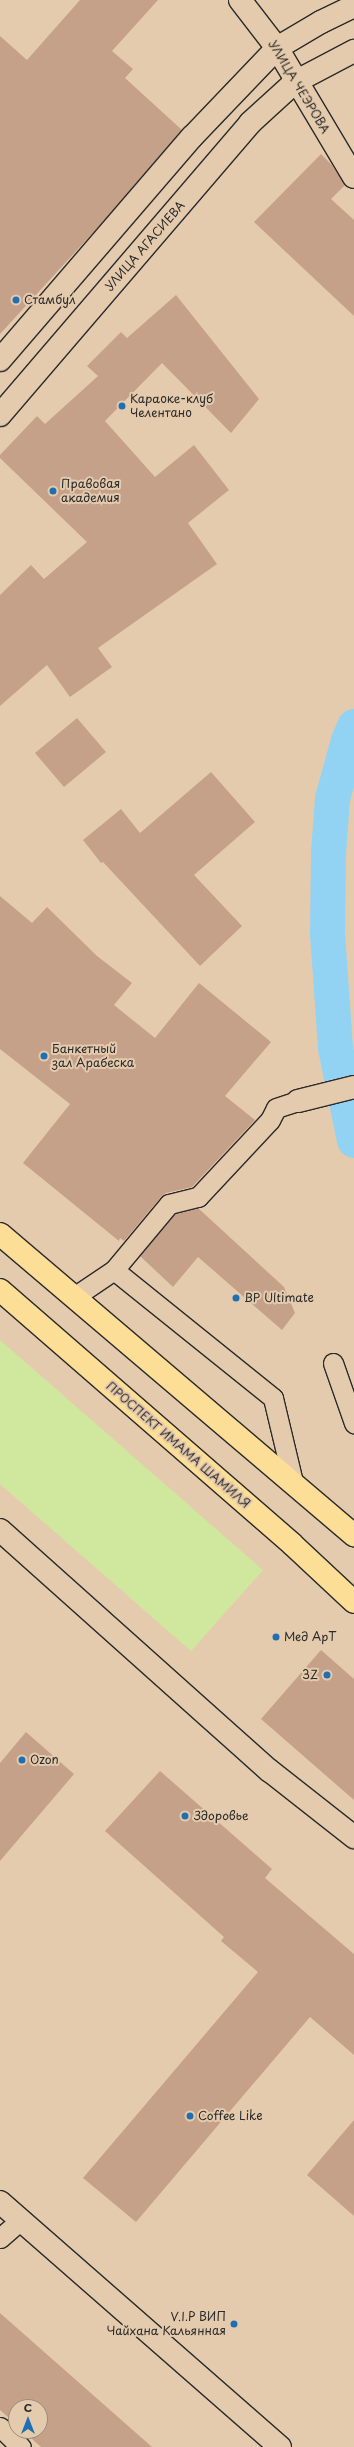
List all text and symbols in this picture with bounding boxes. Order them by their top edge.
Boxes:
street label: УЛИЦА ЧЕЭРОВА [265,38,333,136]
street label: УЛИЦА АГАСИЕВА [102,198,188,294]
place label: Стамбул [24,293,76,307]
marker: Стамбул [11,295,21,305]
place label: Караоке-клуб Челентано [130,392,213,420]
marker: Караоке-клуб Челентано [117,401,127,411]
place label: Правовая академия [61,477,120,505]
marker: Правовая академия [48,486,58,496]
place label: Банкетный зал Арабеска [52,1042,135,1070]
marker: Банкетный зал Арабеска [39,1051,49,1061]
place label: BP Ultimate [244,1291,313,1305]
marker: BP Ultimate [231,1293,241,1303]
street label: ПРОСПЕКТ ИМАМА ШАМИЛЯ [103,1378,253,1512]
place label: Мед АрТ [284,1630,337,1644]
marker: Мед АрТ [271,1632,281,1642]
place label: 3Z [302,1668,318,1682]
marker: 3Z [321,1669,333,1681]
place label: Ozon [30,1753,59,1767]
marker: Ozon [17,1755,27,1765]
place label: Здоровье [194,1809,248,1823]
marker: Здоровье [179,1810,191,1822]
place label: Coffee Like [198,2109,263,2123]
marker: Coffee Like [185,2111,195,2121]
place label: V.I.P ВИП Чайхана Кальянная [106,2310,226,2338]
marker: V.I.P ВИП Чайхана Кальянная [229,2319,239,2329]
north arrow [8,2399,48,2439]
text: С [24,2399,32,2416]

